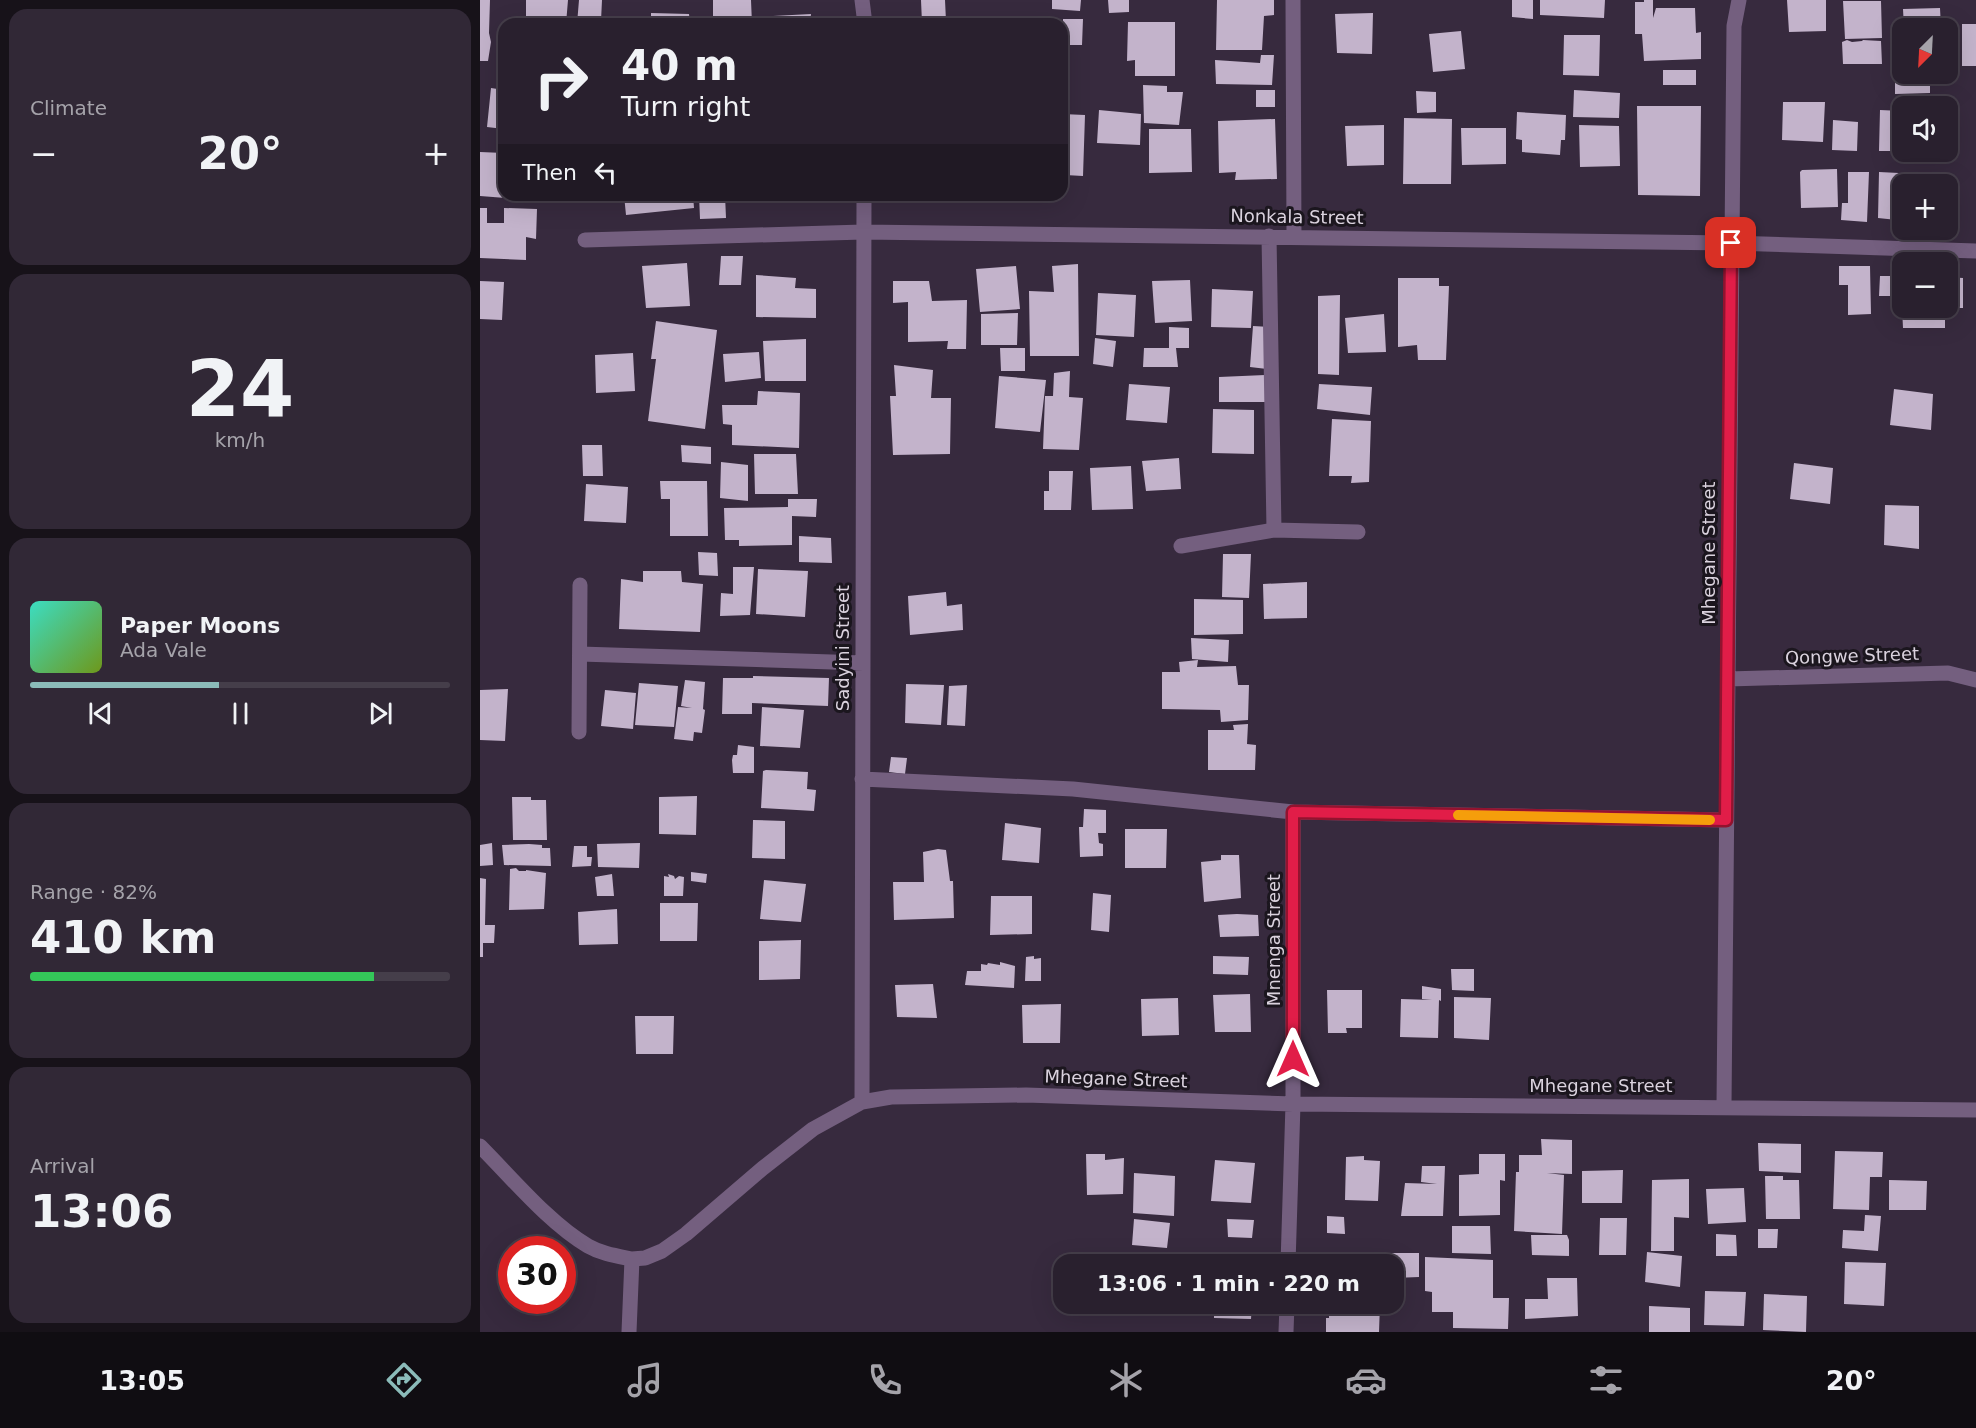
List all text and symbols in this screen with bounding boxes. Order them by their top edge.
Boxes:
north arrow [1892,18,1958,84]
map controls [1892,18,1958,318]
text: 40 m [621,41,738,90]
icon: right [522,42,600,120]
text: Turn right [621,91,750,122]
text: Climate [30,96,107,120]
button: sound [1892,96,1958,162]
text: 20° [197,127,283,180]
text: − [30,134,58,173]
text: + [422,134,450,173]
icon: left [589,156,622,189]
text: Then [522,160,577,185]
button: + [1892,174,1958,240]
street label: Nonkala Street [1230,205,1364,228]
pin [1705,217,1756,268]
icon: arrive [1714,226,1747,259]
button: − [1892,252,1958,318]
text: 24 [186,344,294,434]
text: km/h [215,428,265,452]
street label: Mhegane Street [1698,481,1719,625]
street label: Sadyini Street [832,585,853,711]
text: Paper Moons [120,613,280,638]
text: Ada Vale [120,638,207,662]
street label: Qongwe Street [1785,643,1919,668]
icon: previous [84,697,117,730]
icon: pause [224,697,257,730]
icon: next [364,697,397,730]
street label: Mnenga Street [1263,874,1284,1006]
text: Range · 82% [30,880,157,904]
text: 410 km [30,911,216,964]
position arrow [1261,1027,1325,1091]
street label: Mhegane Street [1044,1066,1188,1091]
street label: Mhegane Street [1529,1075,1673,1096]
text: Arrival [30,1154,95,1178]
text: 13:06 [30,1185,173,1238]
speed limit sign: 30 [498,1236,576,1314]
text: 13:06 · 1 min · 220 m [1097,1271,1360,1296]
icon: directions [383,1359,425,1401]
icon: music [624,1359,666,1401]
icon: phone [864,1359,906,1401]
icon: climate [1105,1359,1147,1401]
icon: car [1345,1359,1387,1401]
icon: filters [1585,1359,1627,1401]
text: 13:05 [99,1365,185,1396]
text: 20° [1826,1365,1877,1396]

